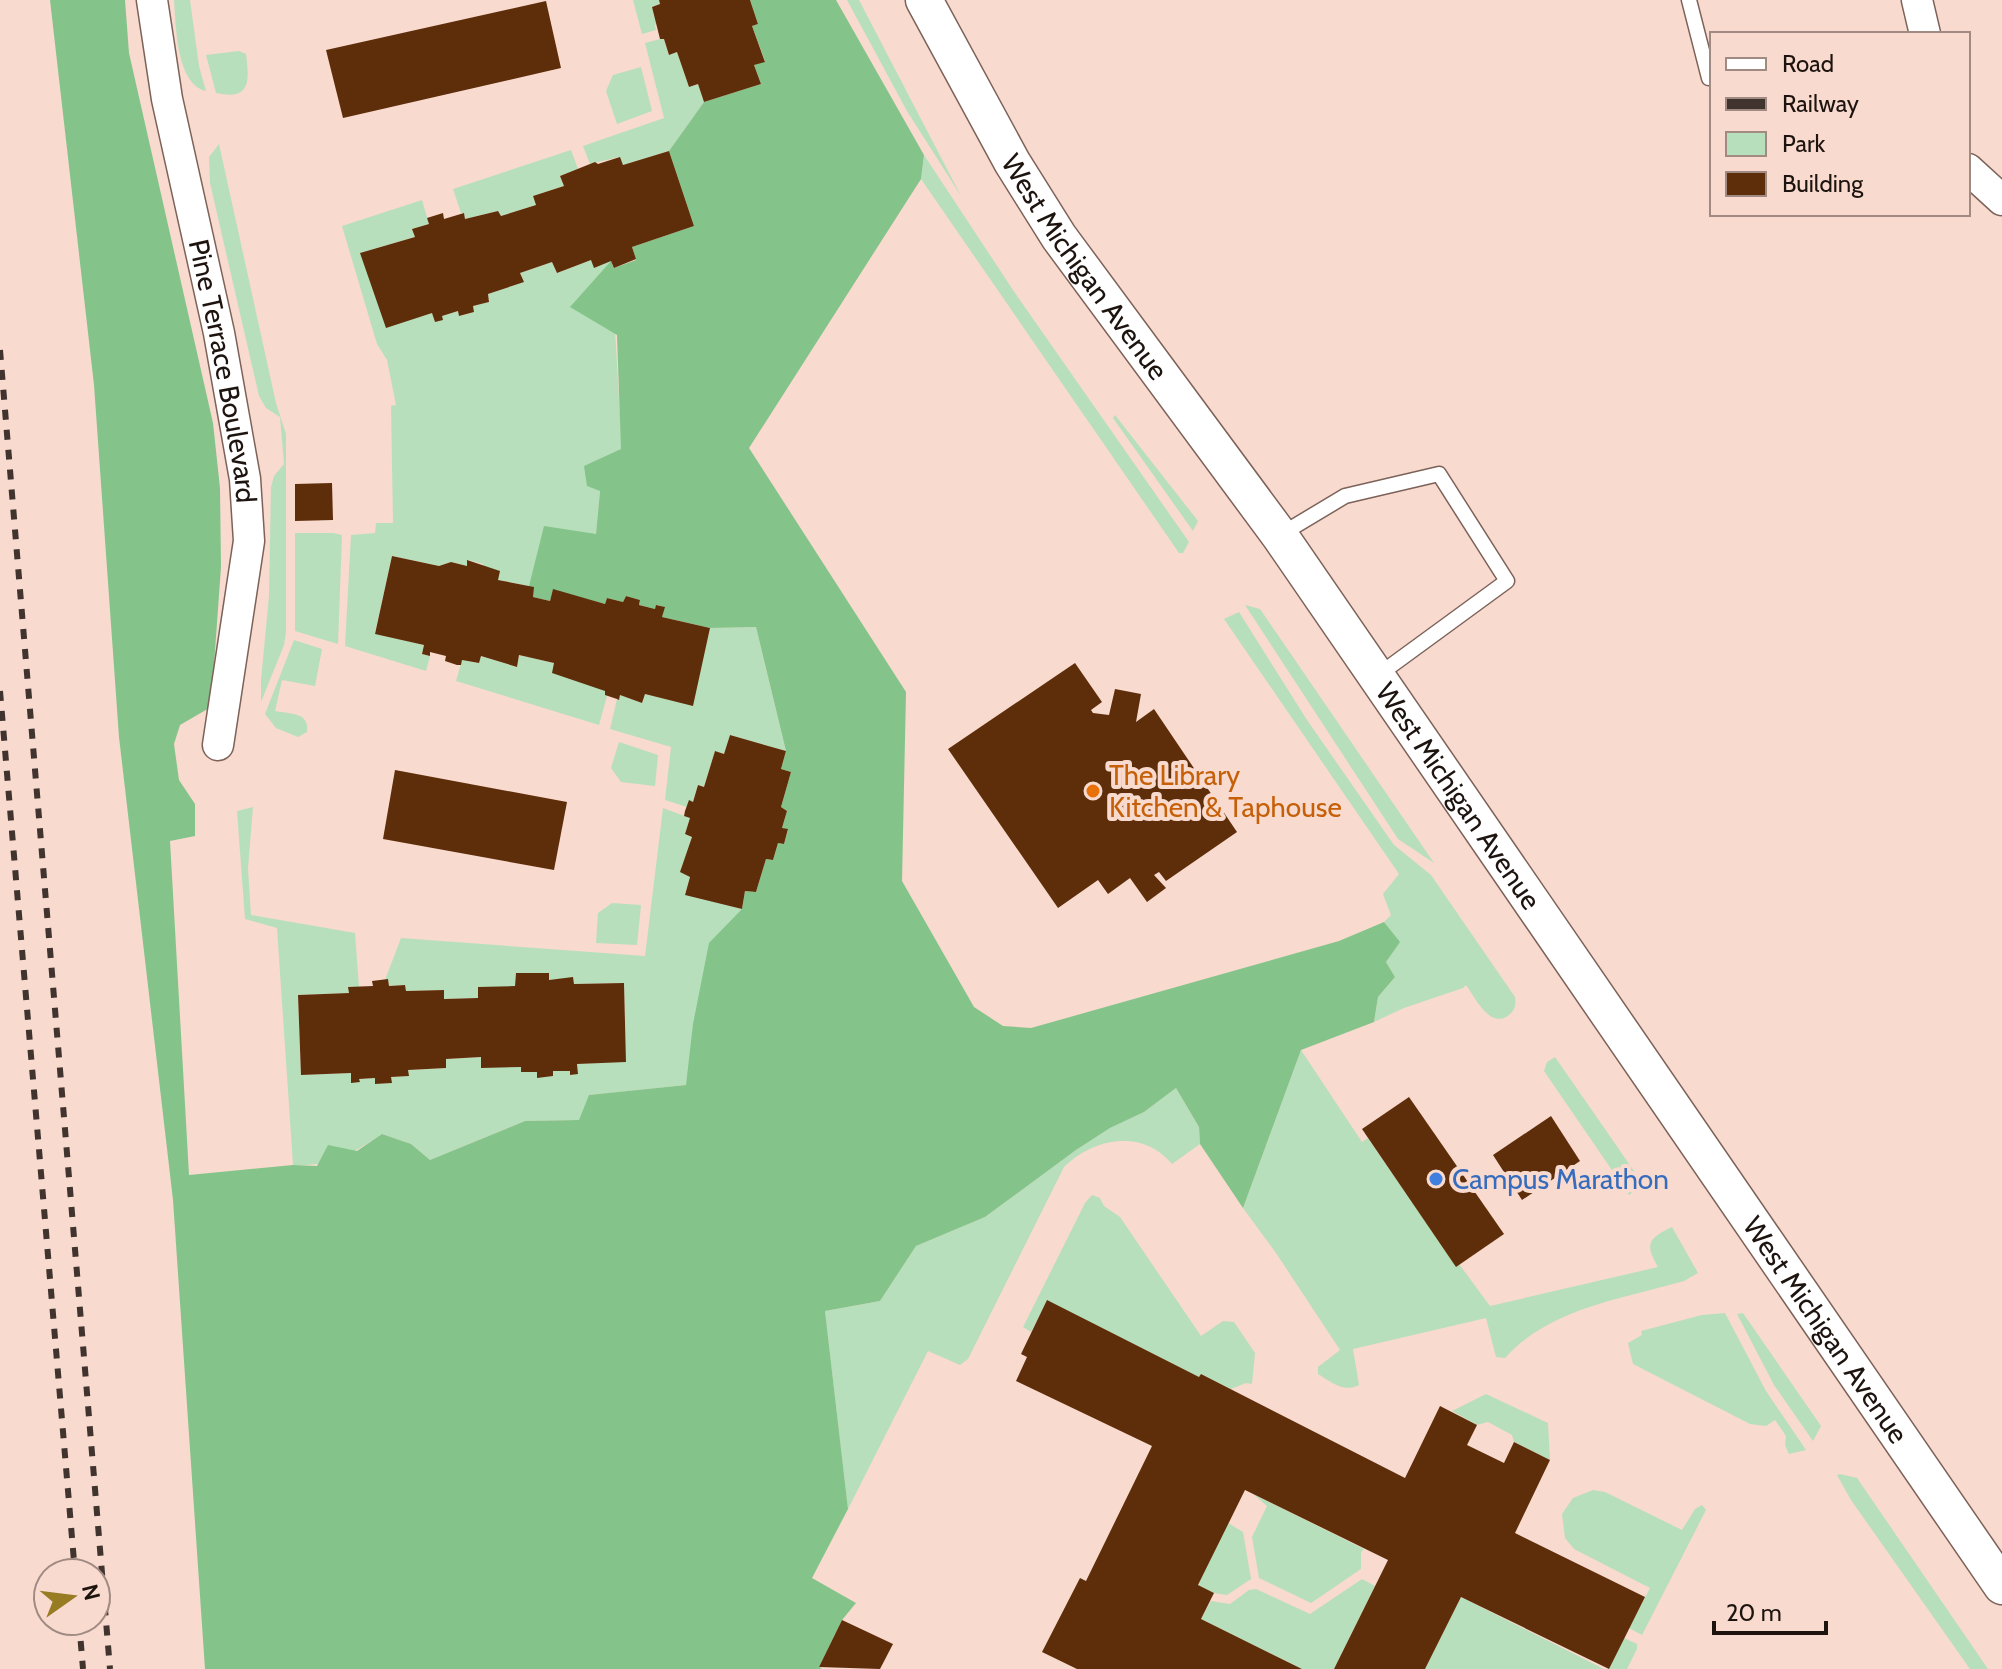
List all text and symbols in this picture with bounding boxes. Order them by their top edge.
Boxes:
legend [1710,32,1970,216]
text: Road [1782,49,1834,78]
text: Railway [1782,89,1859,118]
text: Park [1782,129,1825,158]
street label: West Michigan Avenue [994,148,1175,386]
text: Building [1782,169,1864,198]
street label: Pine Terrace Boulevard [182,236,263,504]
street label: West Michigan Avenue [1369,676,1548,916]
place label: The Library Kitchen & Taphouse [1109,758,1342,824]
marker: The Library Kitchen & Taphouse [1084,782,1102,800]
place label: Campus Marathon [1452,1162,1669,1196]
marker: Campus Marathon [1427,1170,1445,1188]
street label: West Michigan Avenue [1736,1210,1916,1450]
north arrow [32,1557,112,1637]
text: N [76,1581,106,1603]
scale bar [1714,1585,1826,1635]
text: 20 m [1726,1598,1782,1627]

